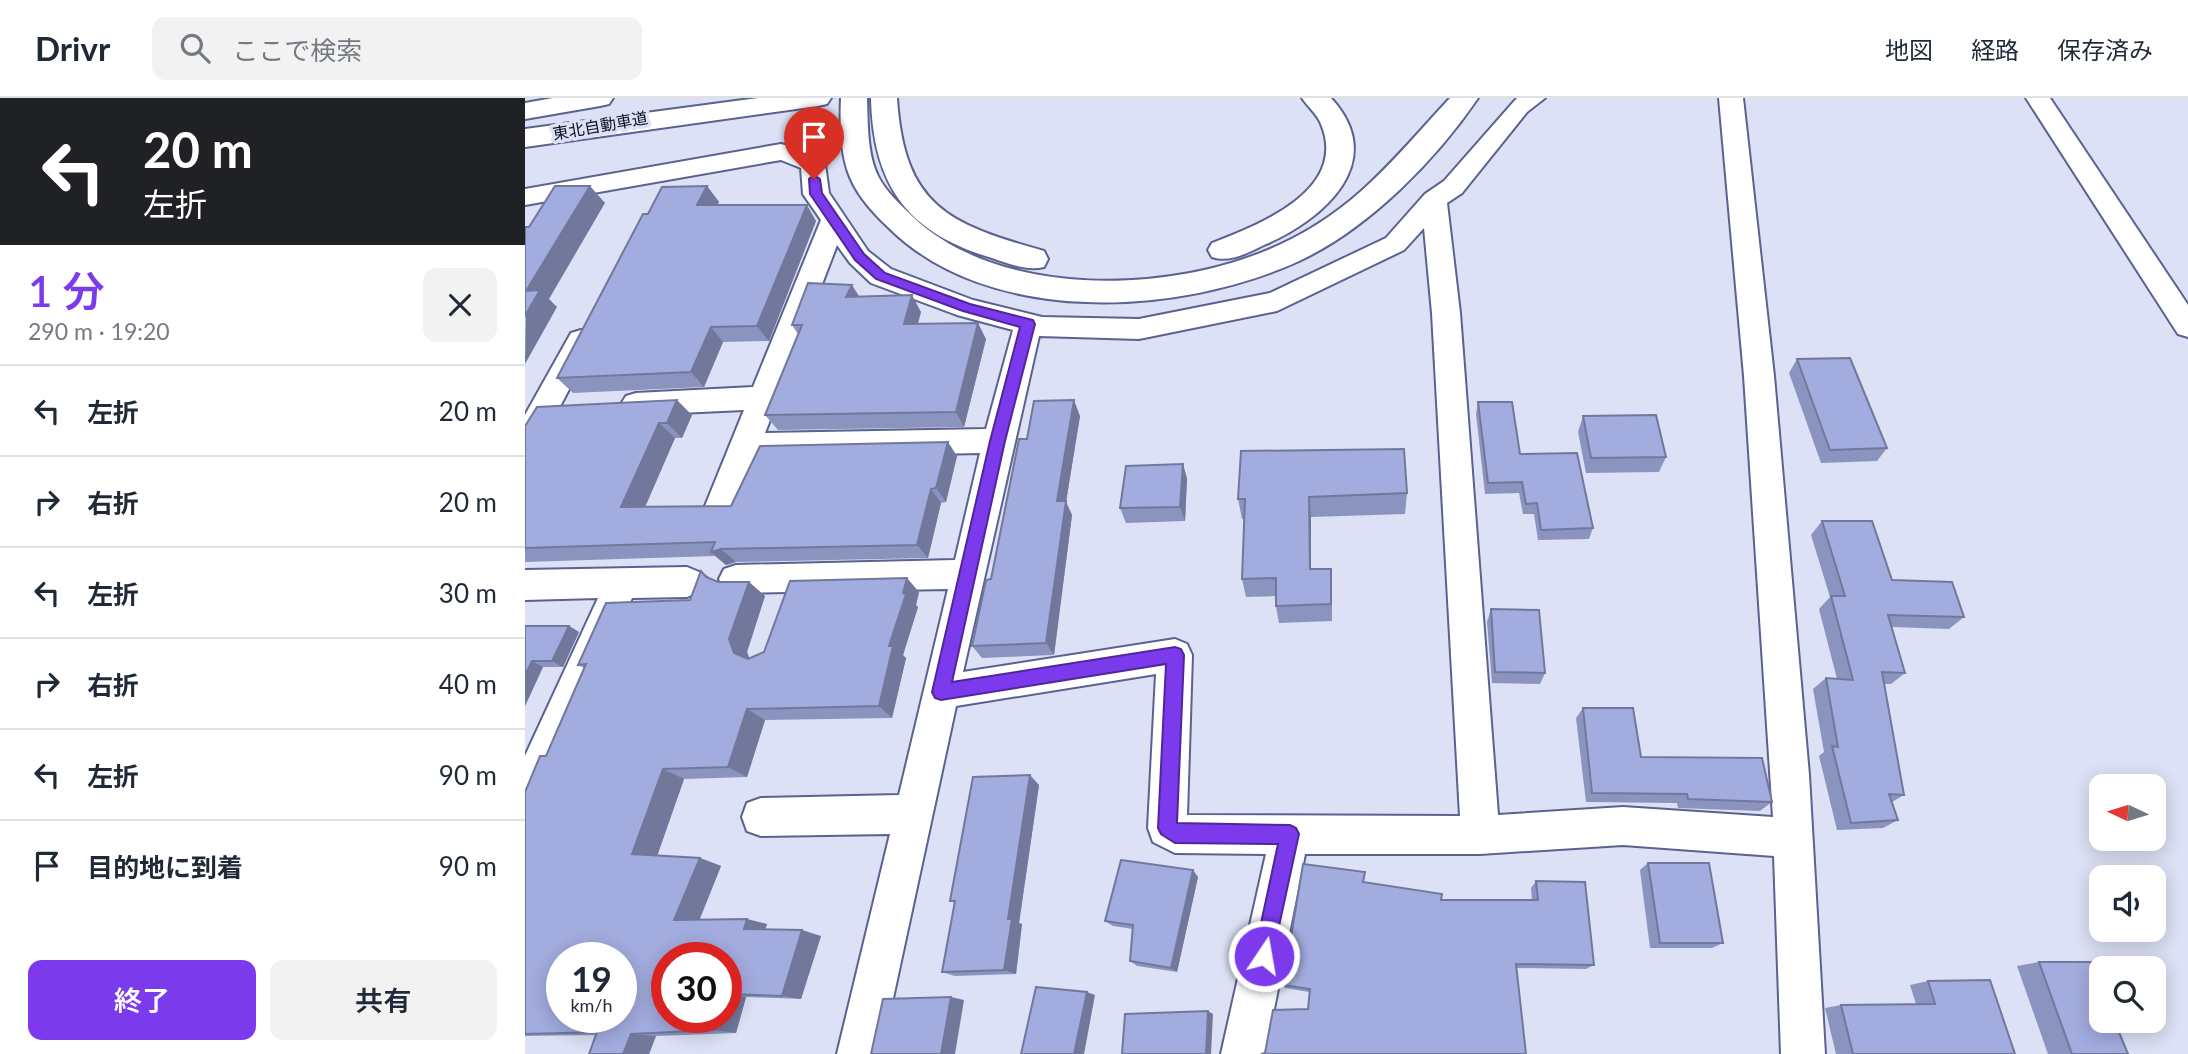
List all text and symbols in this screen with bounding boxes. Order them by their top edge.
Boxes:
search box [152,17,642,80]
text: Drivr [35,28,110,68]
icon: search [176,29,214,67]
text: ここで検索 [232,34,362,66]
text: 地図 [1885,35,1933,64]
text: 経路 [1971,35,2019,64]
text: 保存済み [2057,35,2153,64]
street label: 東北自動車道 [551,107,649,143]
pin [784,107,844,179]
icon: arrive [795,118,833,156]
text: 20 m [143,120,253,178]
icon: left [28,126,119,217]
text: 左折 [143,184,207,223]
text: 1 分 [28,266,105,316]
button: close [423,268,497,342]
text: 290 m · 19:20 [28,317,170,345]
icon: left [28,392,66,430]
text: 20 m [439,395,497,427]
text: 左折 [87,396,139,428]
icon: right [28,483,66,521]
text: 20 m [439,486,497,518]
text: 右折 [87,487,139,519]
icon: left [28,574,66,612]
text: 30 m [439,577,497,609]
text: 左折 [87,578,139,610]
icon: right [28,665,66,703]
text: 40 m [439,668,497,700]
text: 右折 [87,669,139,701]
icon: left [28,756,66,794]
text: 90 m [439,759,497,791]
text: 左折 [87,760,139,792]
north arrow [2089,774,2167,850]
map controls [2089,774,2166,1033]
icon: arrive [28,847,66,885]
text: 90 m [439,850,497,882]
text: 目的地に到着 [87,851,243,883]
button: sound [2089,865,2166,942]
position arrow [1227,919,1301,993]
speed limit sign: 30 [651,942,742,1033]
button: search [2089,956,2166,1033]
text: 19 [571,957,612,999]
button: 終了 [28,960,256,1040]
button: 共有 [270,960,497,1040]
text: km/h [570,994,613,1016]

